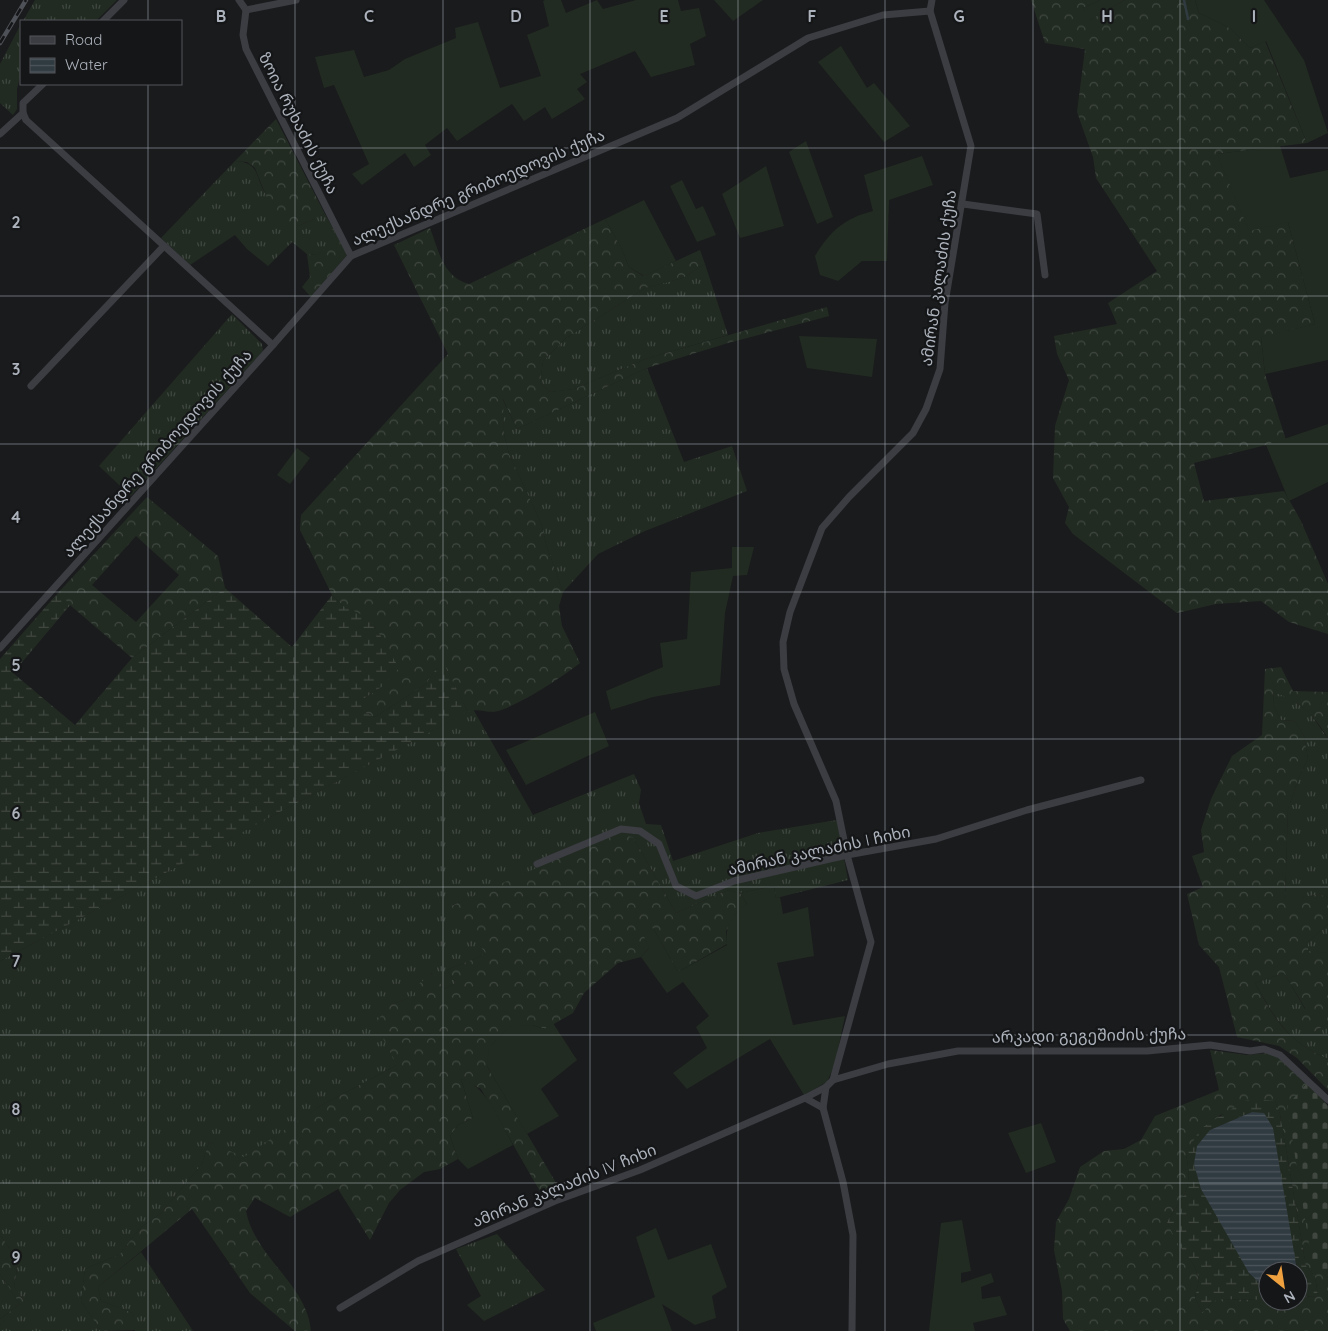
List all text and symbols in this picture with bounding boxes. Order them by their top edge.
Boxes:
text: B [216,6,226,26]
text: C [364,6,374,26]
text: D [510,6,522,26]
text: E [659,6,669,26]
text: F [808,6,817,26]
text: G [953,6,965,26]
text: H [1101,6,1113,26]
text: I [1252,6,1256,26]
legend [20,20,182,85]
text: Road [65,30,102,49]
street label: ზოია რუხაძის ქუჩა [255,49,343,197]
text: Water [65,55,108,74]
street label: ალექსანდრე გრიბოედოვის ქუჩა [348,124,608,250]
street label: ამირან კალაძის ქუჩა [916,189,961,367]
text: 2 [11,212,21,232]
street label: ალექსანდრე გრიბოედოვის ქუჩა [58,345,257,562]
text: 3 [12,359,20,379]
text: 4 [11,507,21,527]
text: 5 [11,655,21,675]
text: 6 [12,803,21,823]
street label: ამირან კალაძის I ჩიხი [726,821,912,880]
text: 7 [12,951,21,971]
street label: არკადი გეგეშიძის ქუჩა [992,1023,1186,1048]
text: 8 [12,1099,21,1119]
street label: ამირან კალაძის IV ჩიხი [469,1139,659,1232]
text: 9 [11,1247,21,1267]
north arrow [1258,1261,1308,1311]
text: N [1281,1287,1298,1308]

